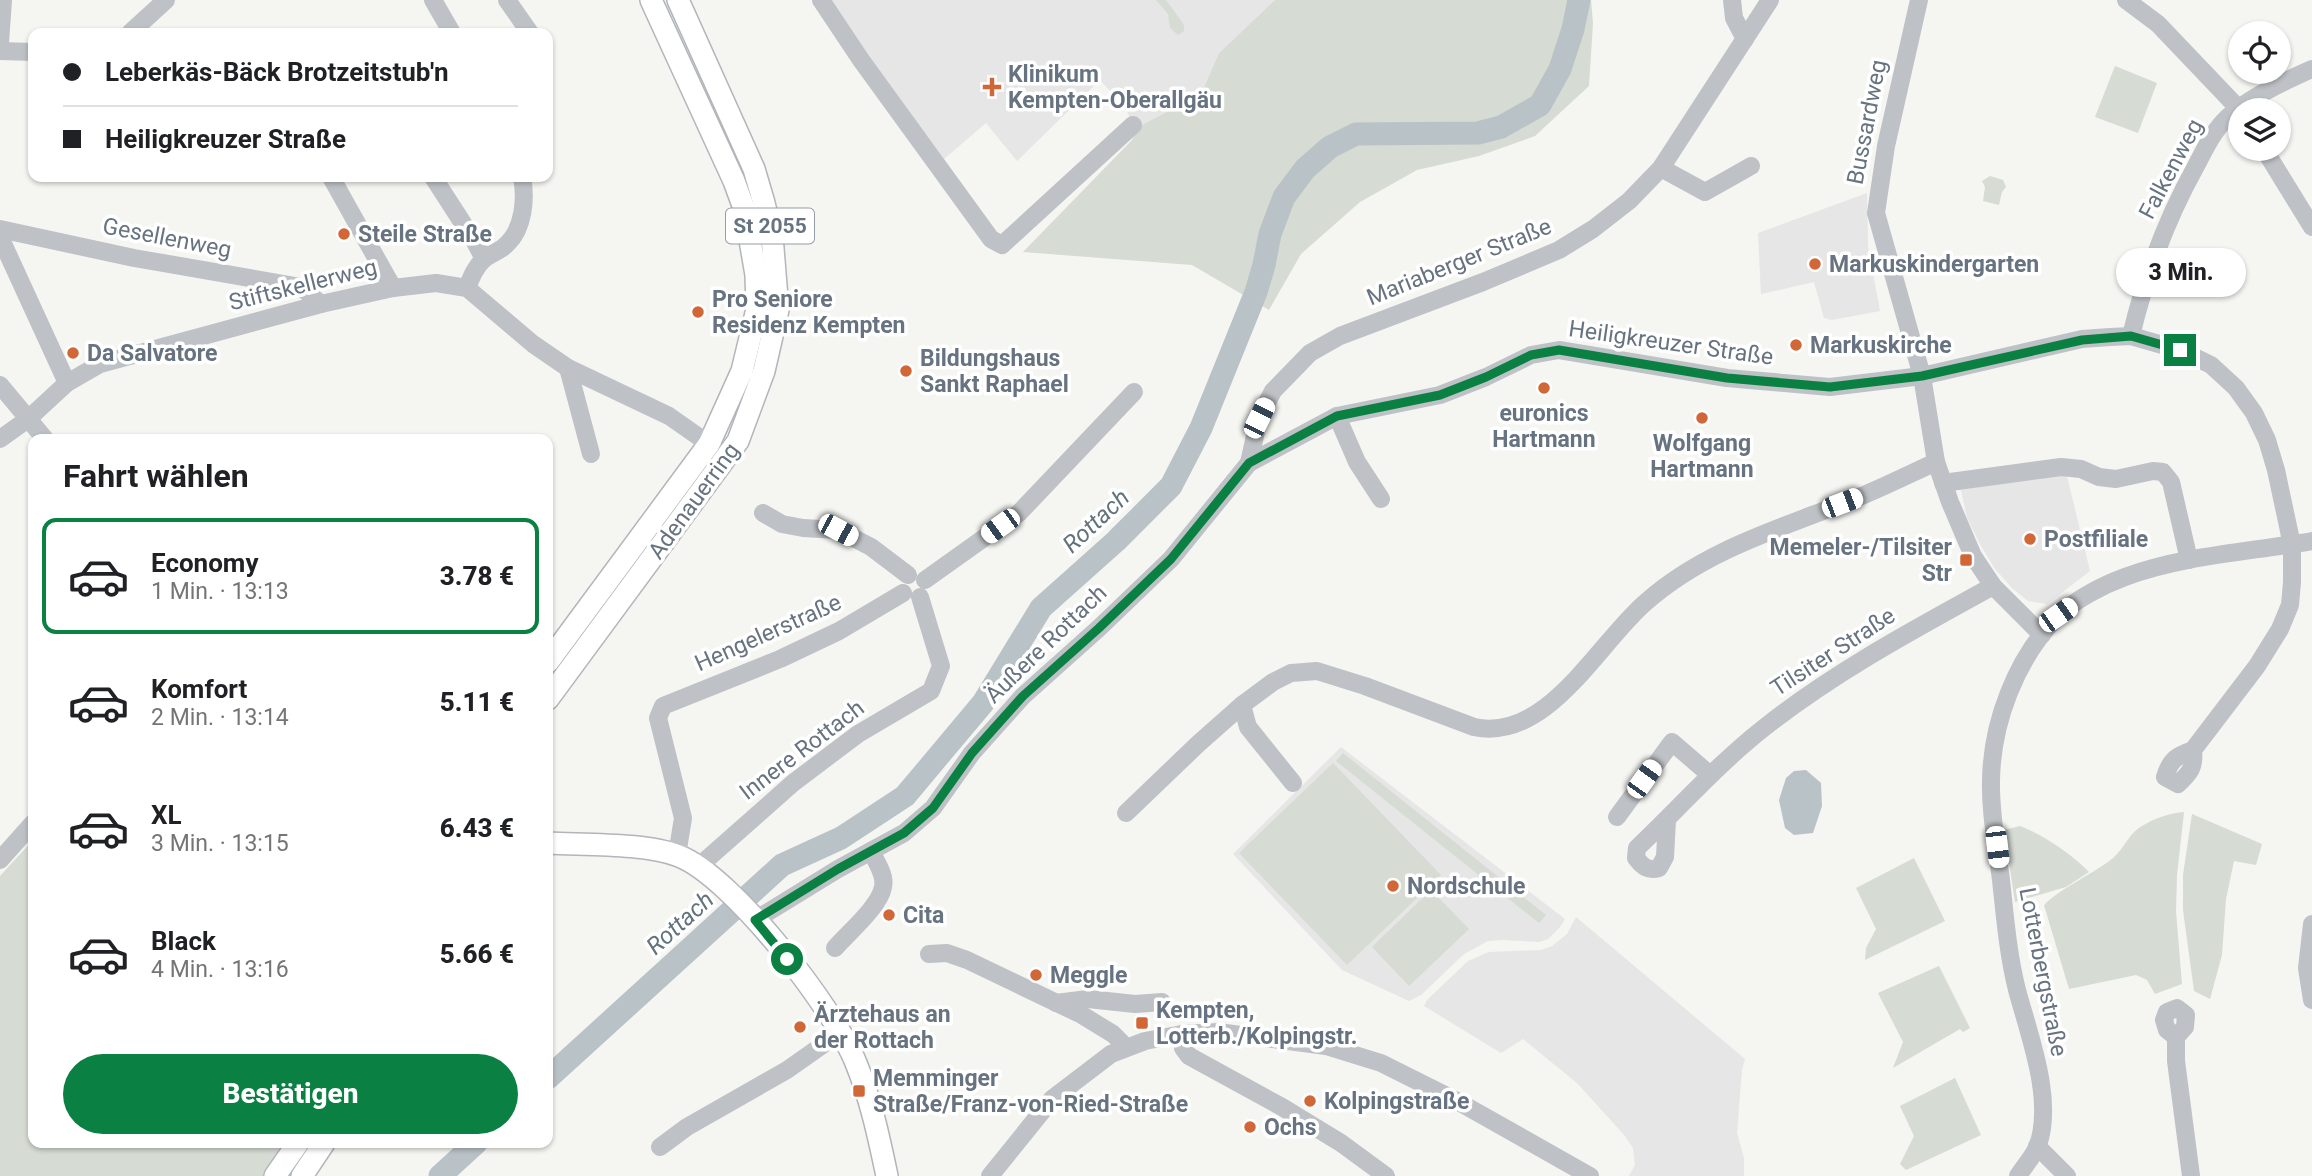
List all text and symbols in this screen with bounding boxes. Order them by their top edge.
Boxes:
map controls [2228,21,2291,161]
button: locate [2228,21,2291,84]
text: Leberkäs-Bäck Brotzeitstub'n [105,57,449,87]
street label: Bussardweg [1842,57,1892,187]
place label: Klinikum Kempten-Oberallgäu [1008,61,1222,114]
marker: Klinikum Kempten-Oberallgäu [982,77,1002,97]
button: layers [2228,98,2291,161]
street label: Falkenweg [2133,114,2209,224]
text: Heiligkreuzer Straße [105,124,346,154]
road number: St 2055 [726,208,814,244]
street label: Gesellenweg [100,212,234,264]
street label: Mariaberger Straße [1363,213,1555,311]
place label: Steile Straße [358,221,492,248]
marker: Steile Straße [336,226,352,242]
callout: 3 Min. [2115,248,2245,298]
place label: Markuskindergarten [1829,251,2039,278]
street label: Stiftskellerweg [226,254,380,316]
marker: Markuskindergarten [1807,256,1823,272]
text: 3 Min. [2148,259,2214,286]
place label: Pro Seniore Residenz Kempten [712,286,905,339]
marker: Pro Seniore Residenz Kempten [690,304,706,320]
street label: Heiligkreuzer Straße [1567,315,1775,371]
place label: Markuskirche [1810,332,1952,359]
route end [2164,334,2196,366]
marker: Markuskirche [1788,337,1804,353]
place label: Da Salvatore [87,340,217,367]
marker: Da Salvatore [65,345,81,361]
place label: Bildungshaus Sankt Raphael [920,345,1069,398]
marker: Bildungshaus Sankt Raphael [898,363,914,379]
marker: euronics Hartmann [1536,380,1552,396]
car [1241,395,1278,441]
place label: euronics Hartmann [1492,400,1596,453]
marker: Wolfgang Hartmann [1694,410,1710,426]
place label: Wolfgang Hartmann [1650,430,1754,483]
street label: Adenauerring [643,438,745,564]
text: Fahrt wählen [63,457,249,495]
water label: Rottach [1057,483,1135,559]
car [1819,486,1866,520]
car [977,505,1024,547]
car [815,511,862,549]
place label: Postfiliale [2044,526,2148,553]
marker: Postfiliale [2022,531,2038,547]
place label: Memeler-/Tilsiter Str [1770,534,1953,587]
icon: car [67,545,130,608]
text: Economy [151,548,258,578]
marker: Memeler-/Tilsiter Str [1958,552,1974,568]
text: 3.78 € [440,561,514,591]
text: 1 Min. · 13:13 [151,578,289,605]
street label: Äußere Rottach [980,579,1112,709]
street label: Hengelerstraße [691,589,845,677]
car [2035,594,2082,636]
street label: Tilsiter Straße [1766,602,1900,702]
icon: car [67,671,130,734]
text: Komfort [151,674,247,704]
text: 5.11 € [440,687,514,717]
street label: Innere Rottach [734,694,870,806]
text: 2 Min. · 13:14 [151,704,289,731]
car [1624,756,1665,802]
icon: car [67,797,130,860]
text: XL [151,800,182,830]
text: 6.43 € [440,813,514,843]
car [1985,825,2010,869]
text: 3 Min. · 13:15 [151,830,289,857]
place label: Nordschule [1407,873,1525,900]
marker: Nordschule [1385,878,1401,894]
street label: Lotterbergstraße [2013,885,2073,1059]
water label: Rottach [641,886,719,960]
place label: Cita [903,902,944,929]
marker: Cita [881,907,897,923]
icon: car [67,923,130,986]
text: Black [151,926,216,956]
text: 5.66 € [440,939,514,969]
route start [771,943,803,975]
text: 4 Min. · 13:16 [151,956,289,983]
place label: Meggle [1050,962,1127,989]
marker: Meggle [1028,967,1044,983]
place label: Kempten, Lotterb./Kolpingstr. [1156,997,1357,1050]
place label: Ärztehaus an der Rottach [814,1001,951,1054]
marker: Kempten, Lotterb./Kolpingstr. [1134,1015,1150,1031]
marker: Ärztehaus an der Rottach [792,1019,808,1035]
button: Bestätigen [63,1054,518,1134]
place label: Memminger Straße/Franz-von-Ried-Straße [873,1065,1188,1118]
marker: Memminger Straße/Franz-von-Ried-Straße [851,1083,867,1099]
place label: Kolpingstraße [1324,1088,1469,1115]
marker: Kolpingstraße [1302,1093,1318,1109]
place label: Ochs [1264,1114,1317,1141]
marker: Ochs [1242,1119,1258,1135]

